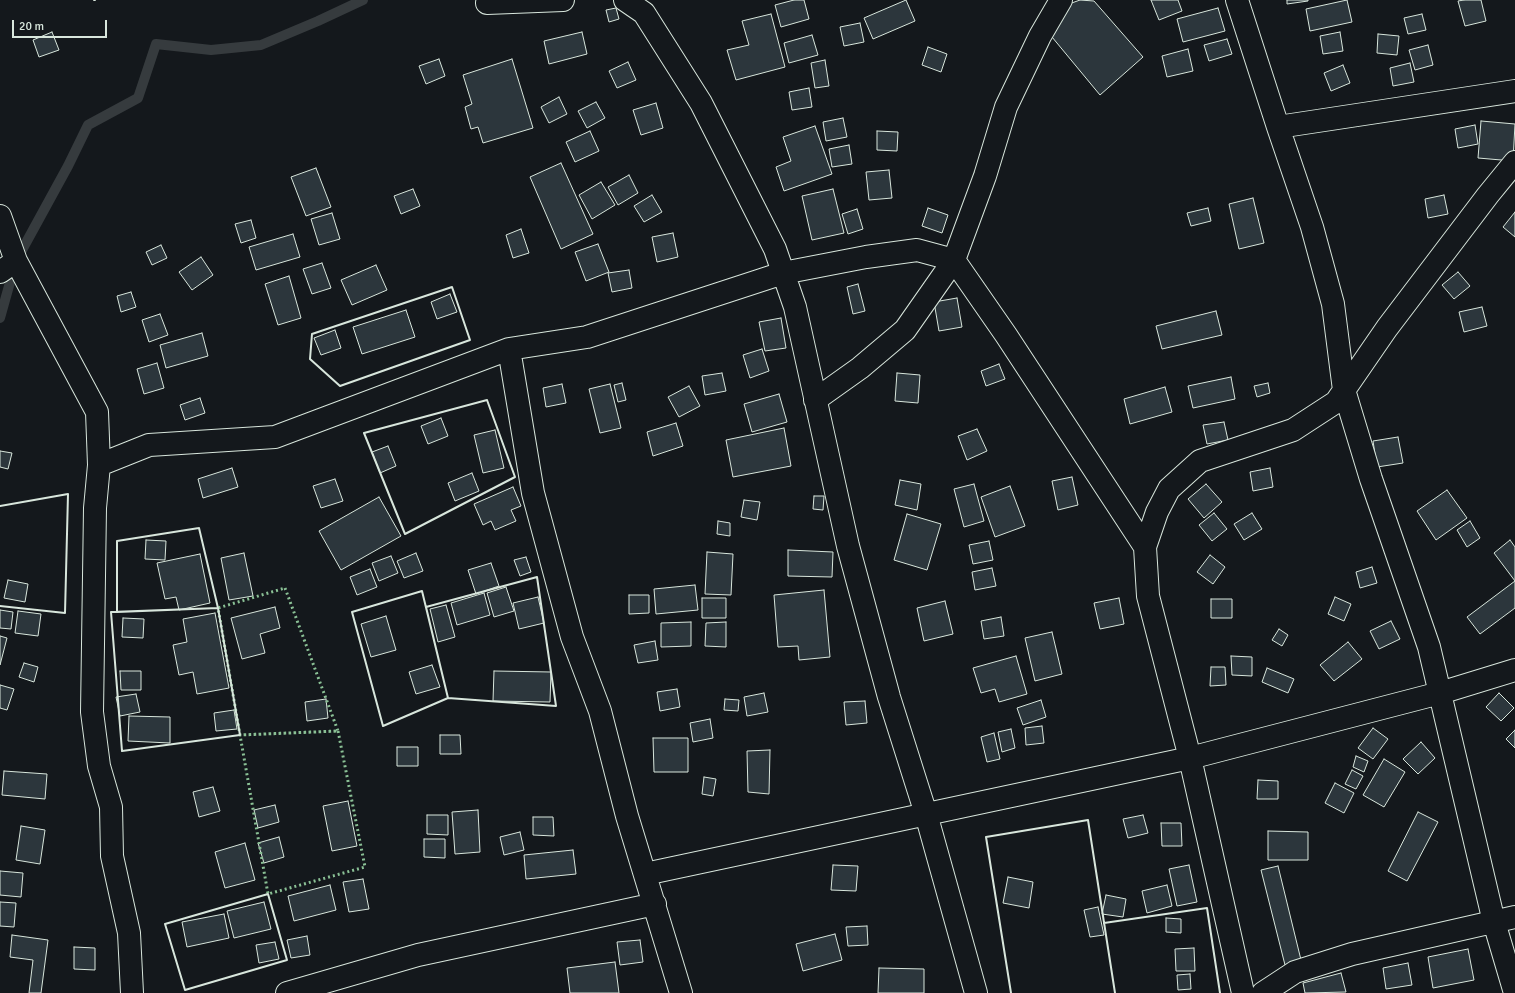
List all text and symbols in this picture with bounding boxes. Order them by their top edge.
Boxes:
scale bar [14,12,109,38]
text: 20 m [19,19,44,34]

